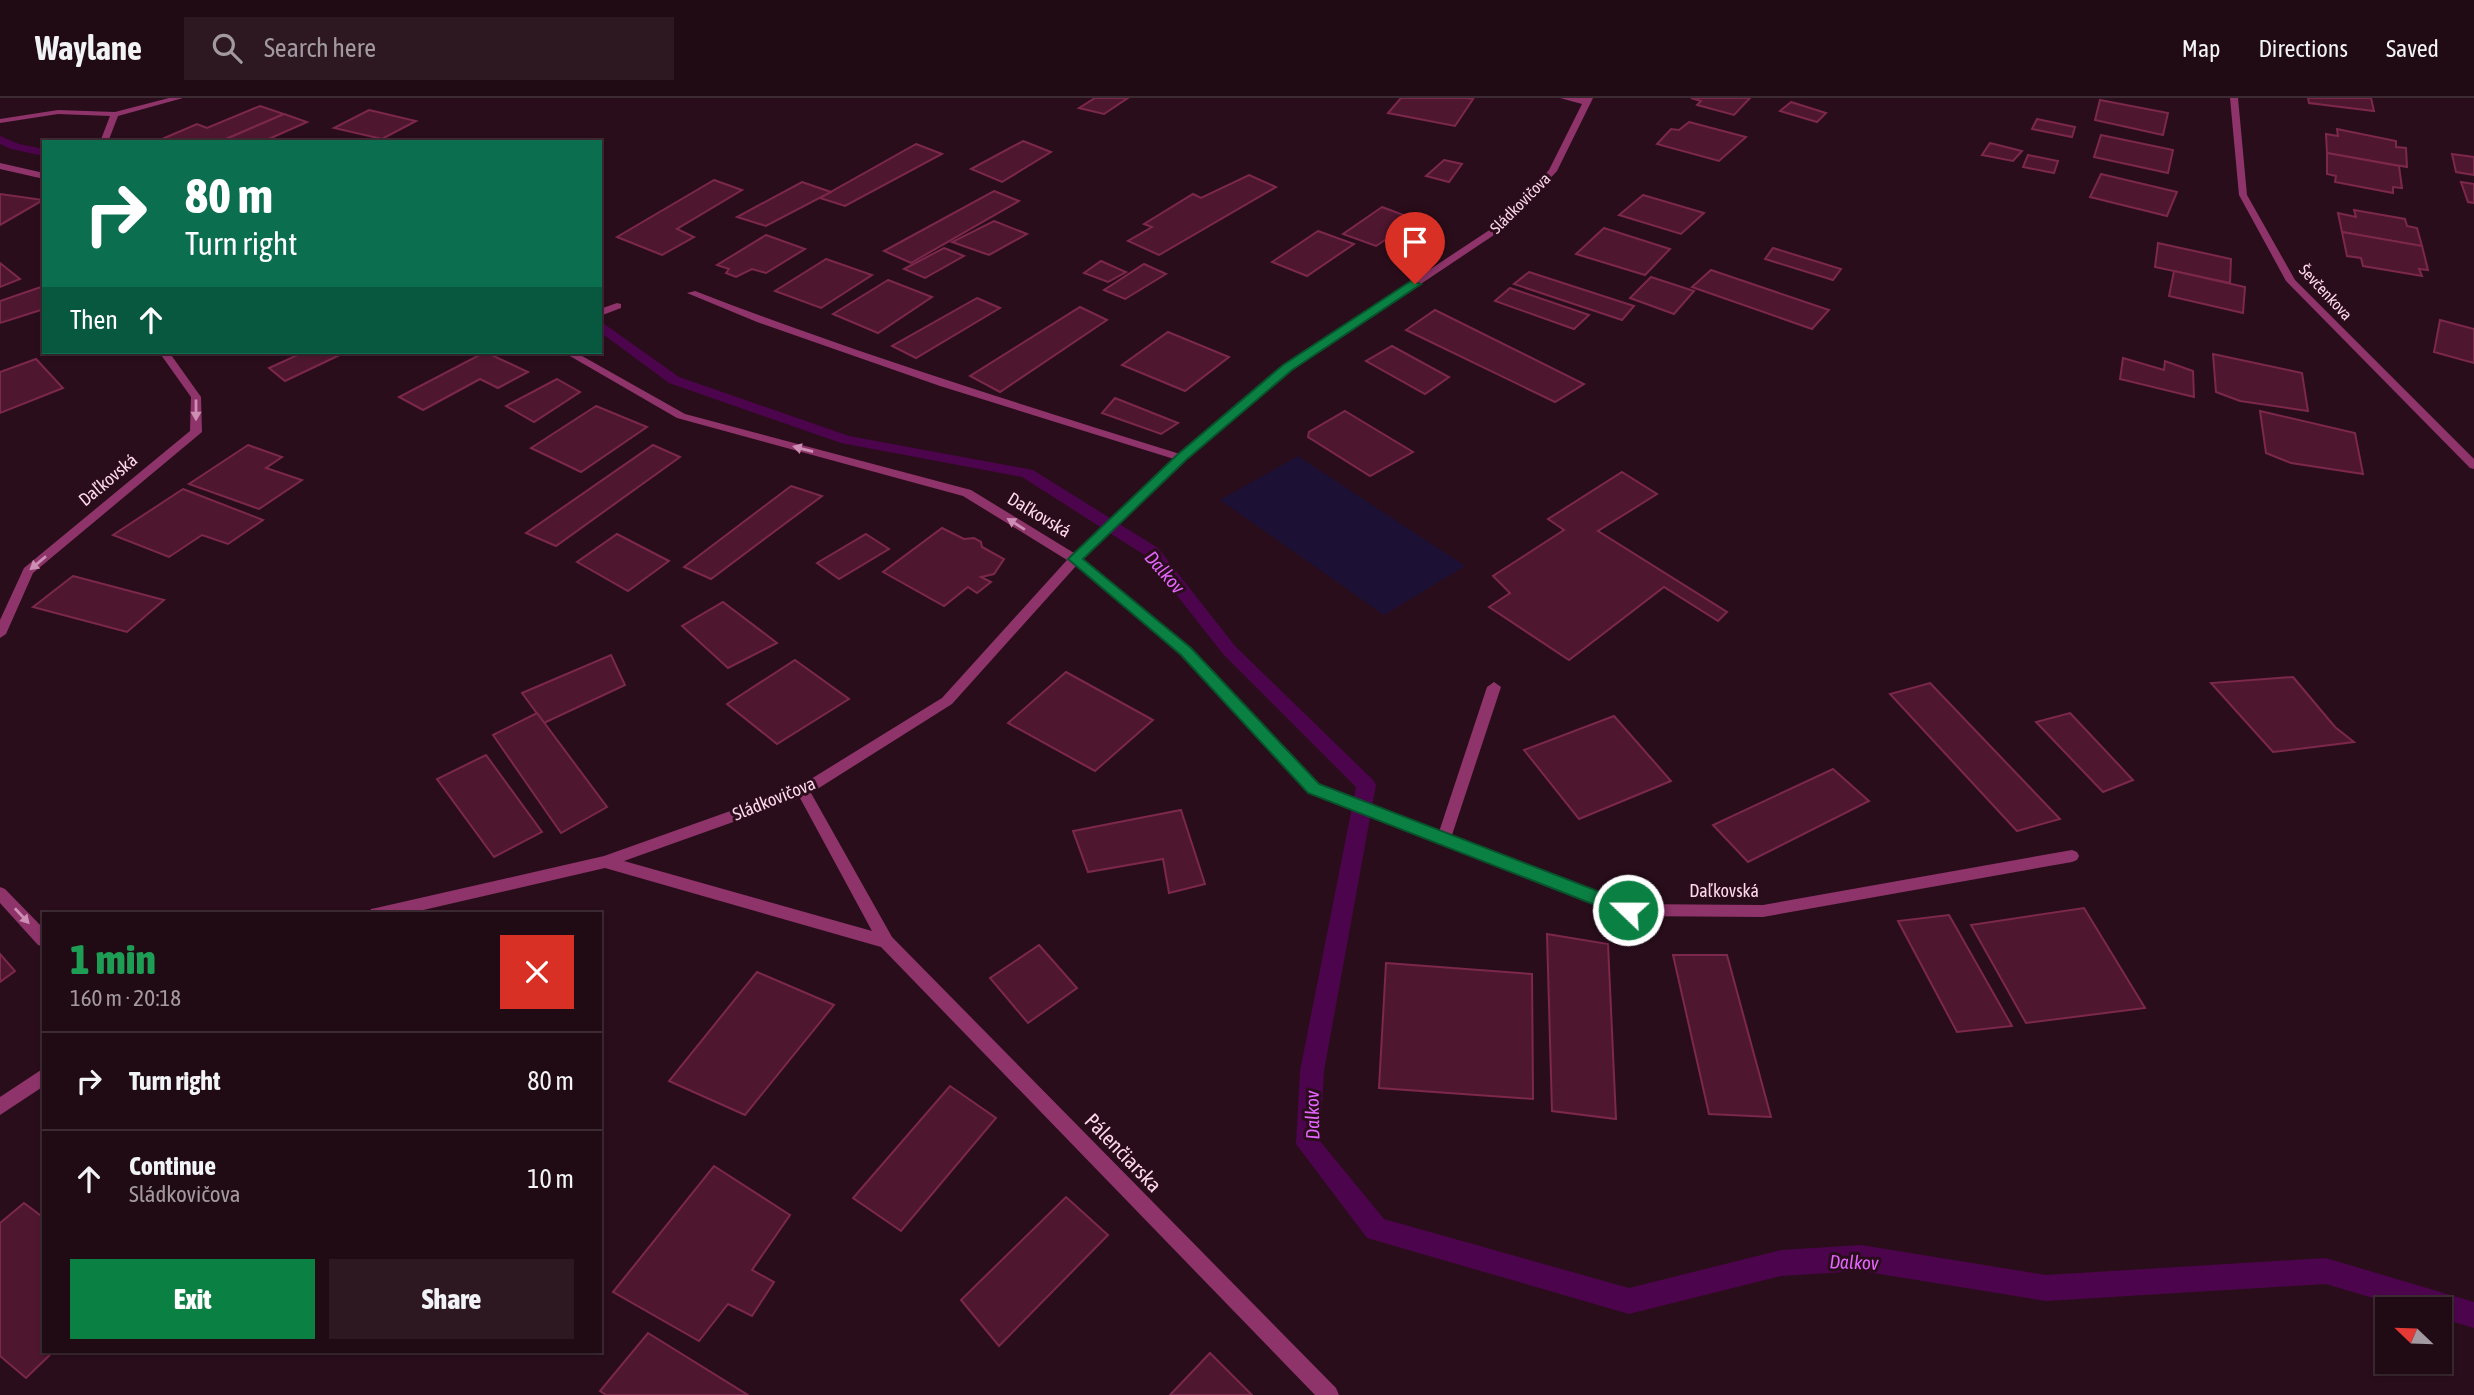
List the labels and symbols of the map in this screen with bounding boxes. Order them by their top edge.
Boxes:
street label: Sládkovičova [1486,169,1554,237]
pin [1385,212,1445,284]
street label: Ševčenkova [2296,261,2356,323]
one-way arrow [190,399,202,421]
one-way arrow [792,443,814,454]
street label: Daľkovská [74,449,141,510]
street label: Daľkovská [1004,488,1075,542]
one-way arrow [1007,517,1026,530]
water label: Dalkov [1141,546,1190,598]
one-way arrow [29,555,46,570]
street label: Sládkovičova [729,772,818,825]
position arrow [1591,873,1665,947]
street label: Daľkovská [1689,880,1759,901]
one-way arrow [14,907,30,925]
water label: Dalkov [1301,1090,1323,1140]
street label: Pálenčiarska [1080,1108,1167,1196]
water label: Dalkov [1829,1250,1879,1274]
north arrow [2375,1297,2452,1374]

